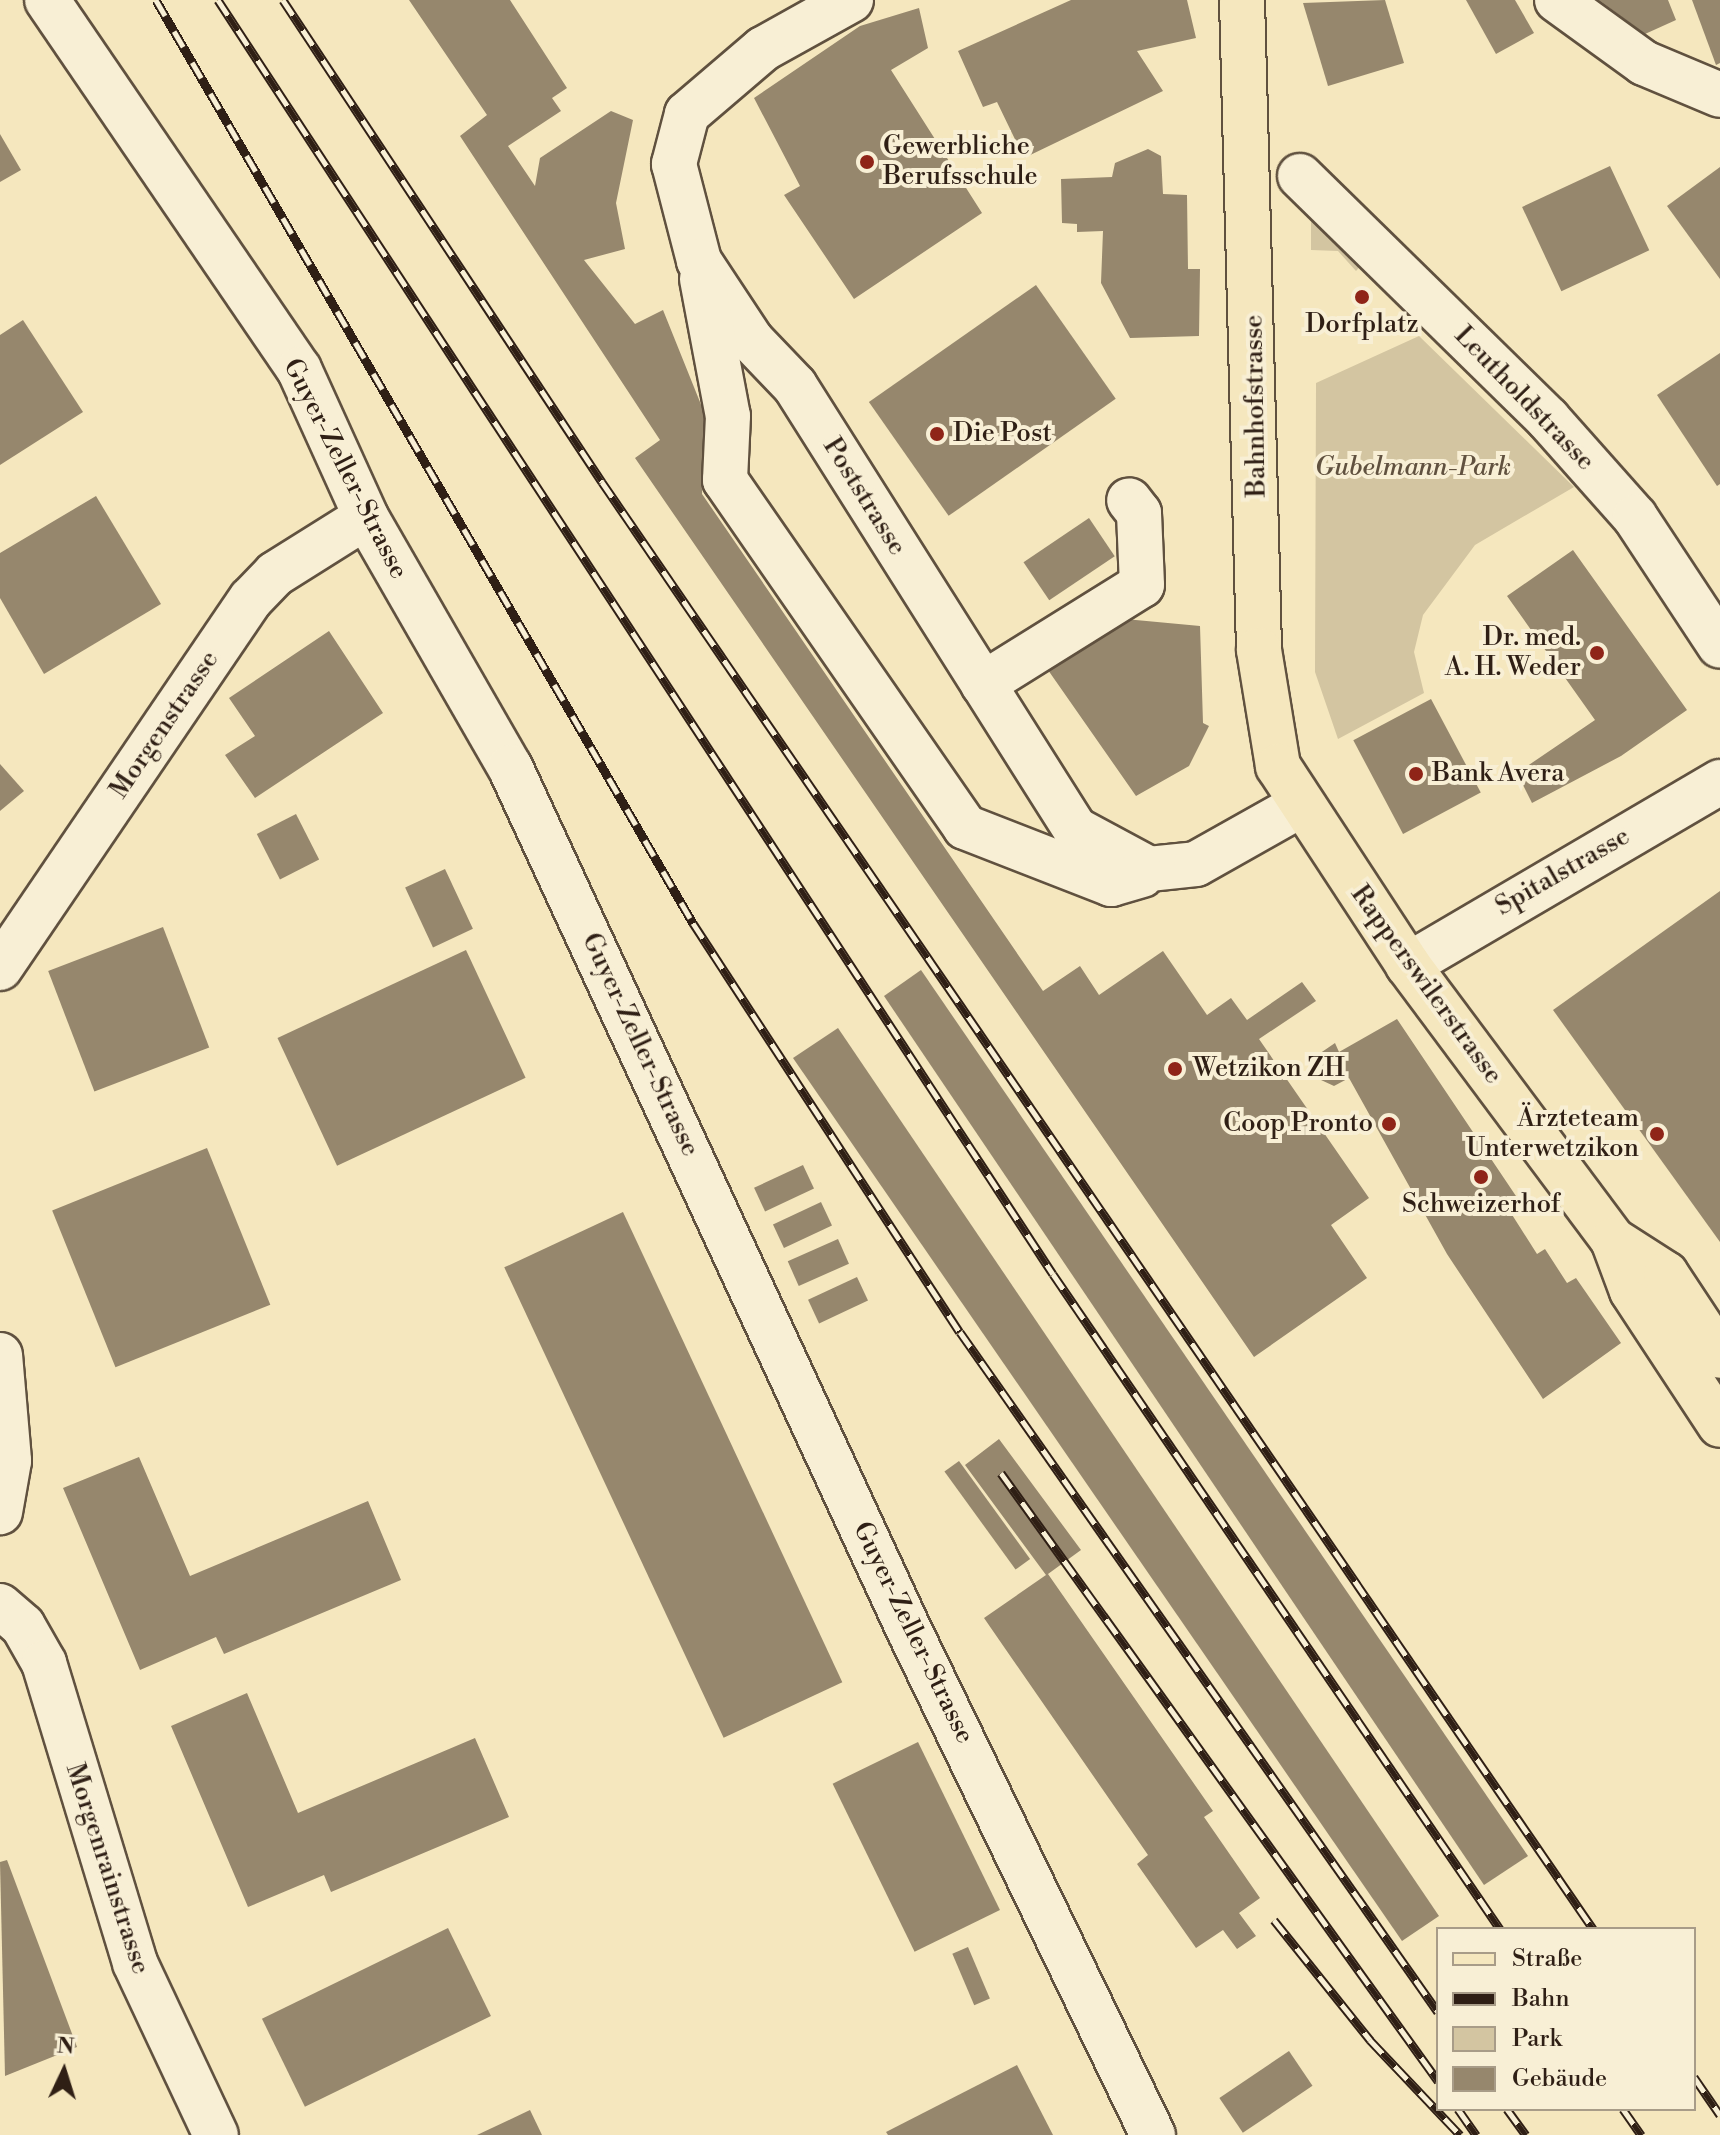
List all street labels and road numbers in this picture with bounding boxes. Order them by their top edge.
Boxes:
street label: Bahnhofstrasse [1239,314,1273,498]
street label: Leutholdstrasse [1447,320,1601,478]
street label: Guyer-Zeller-Strasse [276,354,414,584]
street label: Poststrasse [816,433,912,561]
street label: Morgenstrasse [104,645,226,805]
street label: Spitalstrasse [1490,821,1636,923]
street label: Rapperswilerstrasse [1344,880,1508,1090]
street label: Guyer-Zeller-Strasse [575,928,705,1162]
street label: Guyer-Zeller-Strasse [846,1517,980,1749]
street label: Morgenrainstrasse [58,1760,156,1978]

